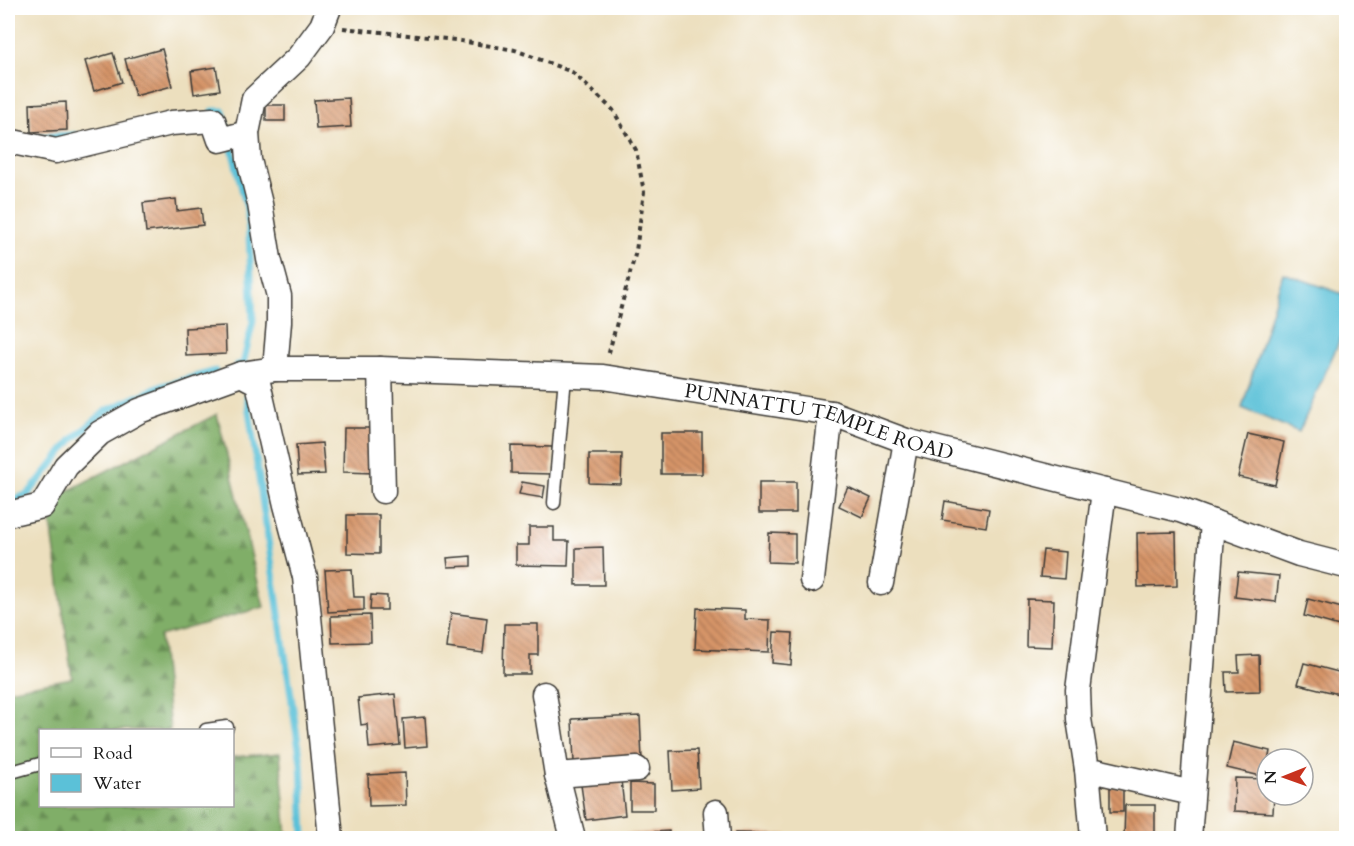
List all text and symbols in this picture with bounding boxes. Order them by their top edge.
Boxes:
street label: PUNNATTU TEMPLE ROAD [683,377,957,466]
legend [39,729,234,807]
text: Road [93,741,133,766]
north arrow [1255,747,1315,807]
text: N [1260,770,1282,784]
text: Water [92,771,142,796]

